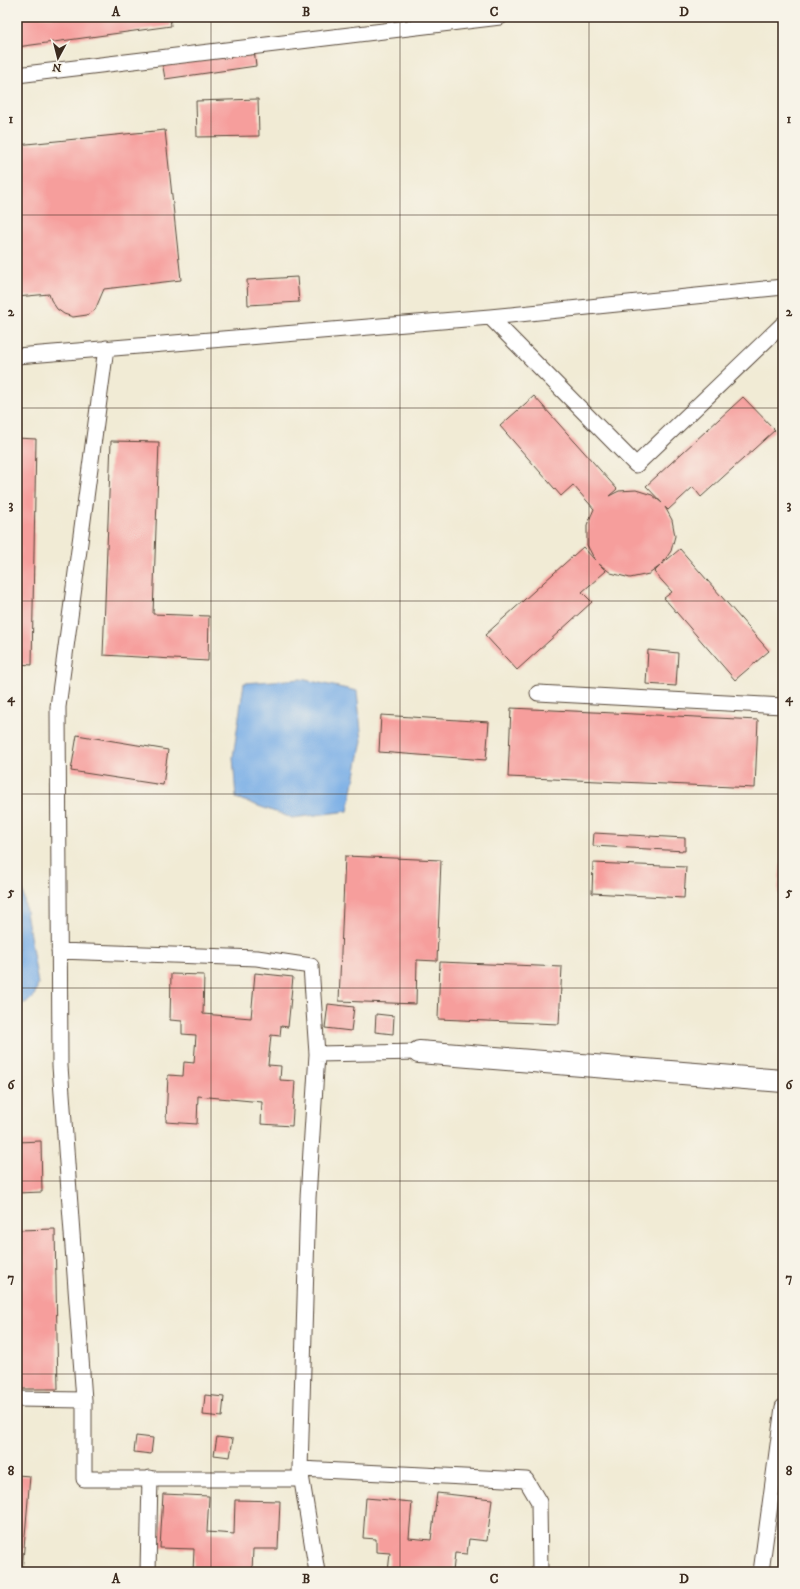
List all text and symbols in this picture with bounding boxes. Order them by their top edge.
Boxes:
text: A [111,4,121,20]
text: B [302,4,310,20]
text: C [490,4,499,20]
text: D [679,4,689,20]
north arrow [38,38,78,78]
text: N [52,59,62,74]
text: 1 [9,111,14,127]
text: 1 [787,111,792,127]
text: 2 [8,304,15,320]
text: 2 [786,304,793,320]
text: 3 [9,497,14,513]
text: 3 [787,497,792,513]
text: 4 [6,690,15,707]
text: 4 [784,690,793,707]
text: 5 [7,884,15,900]
text: 5 [785,884,793,900]
text: 6 [8,1077,16,1093]
text: 6 [786,1077,794,1093]
text: 7 [8,1270,15,1286]
text: 7 [786,1270,793,1286]
text: 8 [8,1463,15,1479]
text: 8 [786,1463,793,1479]
text: A [111,1571,121,1587]
text: B [302,1571,310,1587]
text: C [490,1571,499,1587]
text: D [679,1571,689,1587]

